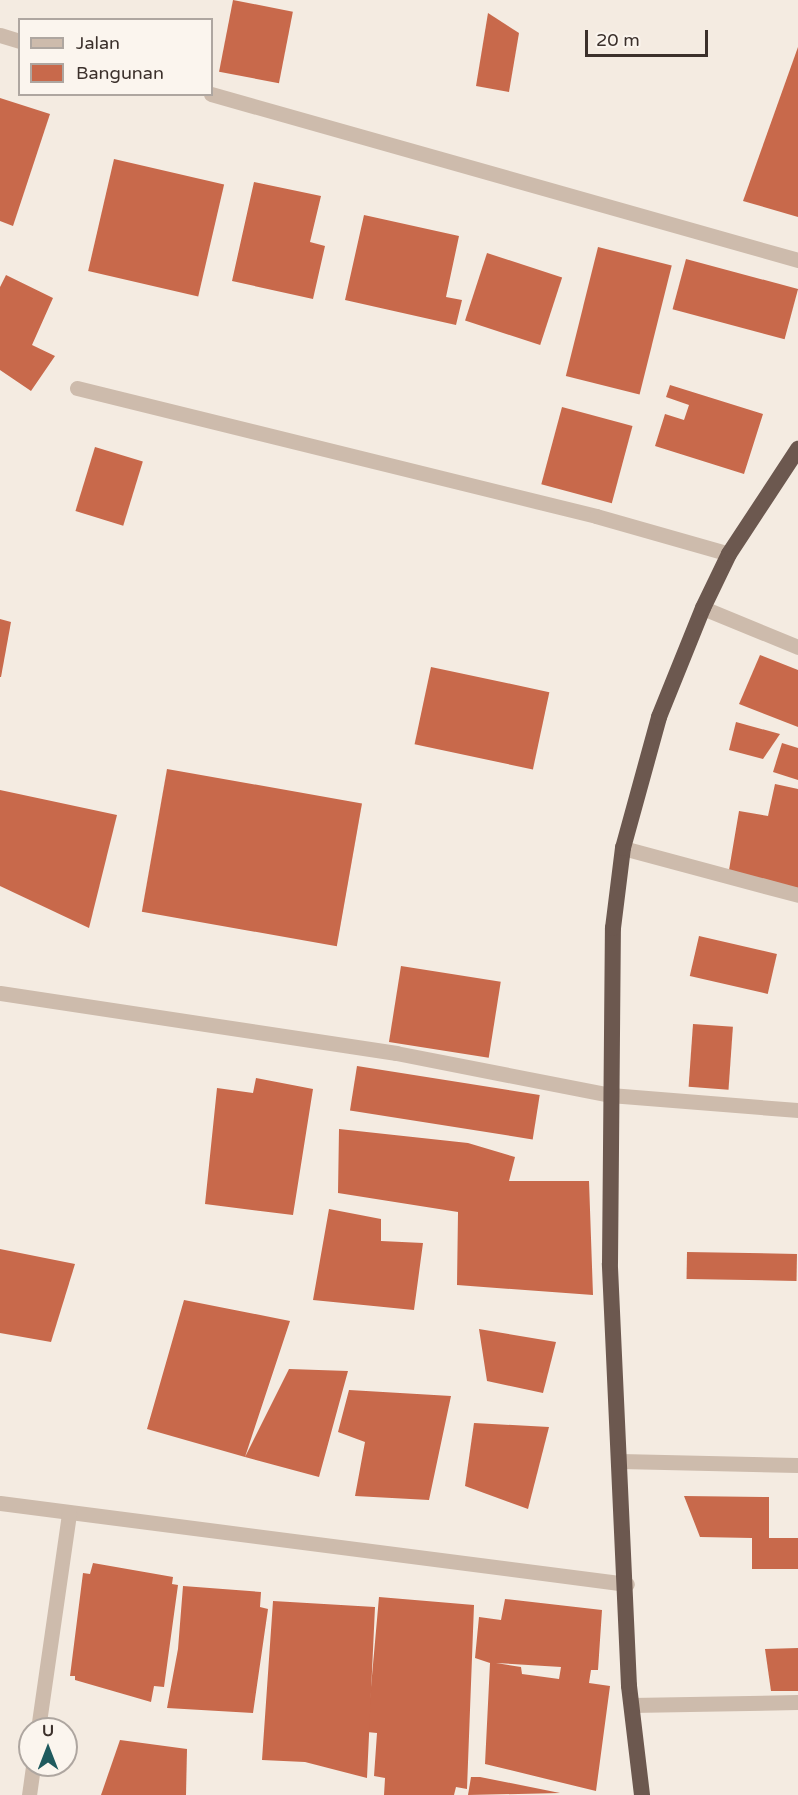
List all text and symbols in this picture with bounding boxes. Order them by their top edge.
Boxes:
legend [18,18,213,96]
scale bar [588,18,711,56]
text: 20 m [596,29,640,51]
text: Jalan [76,32,120,54]
text: Bangunan [76,62,164,84]
north arrow [18,1717,78,1777]
text: U [42,1721,54,1741]

